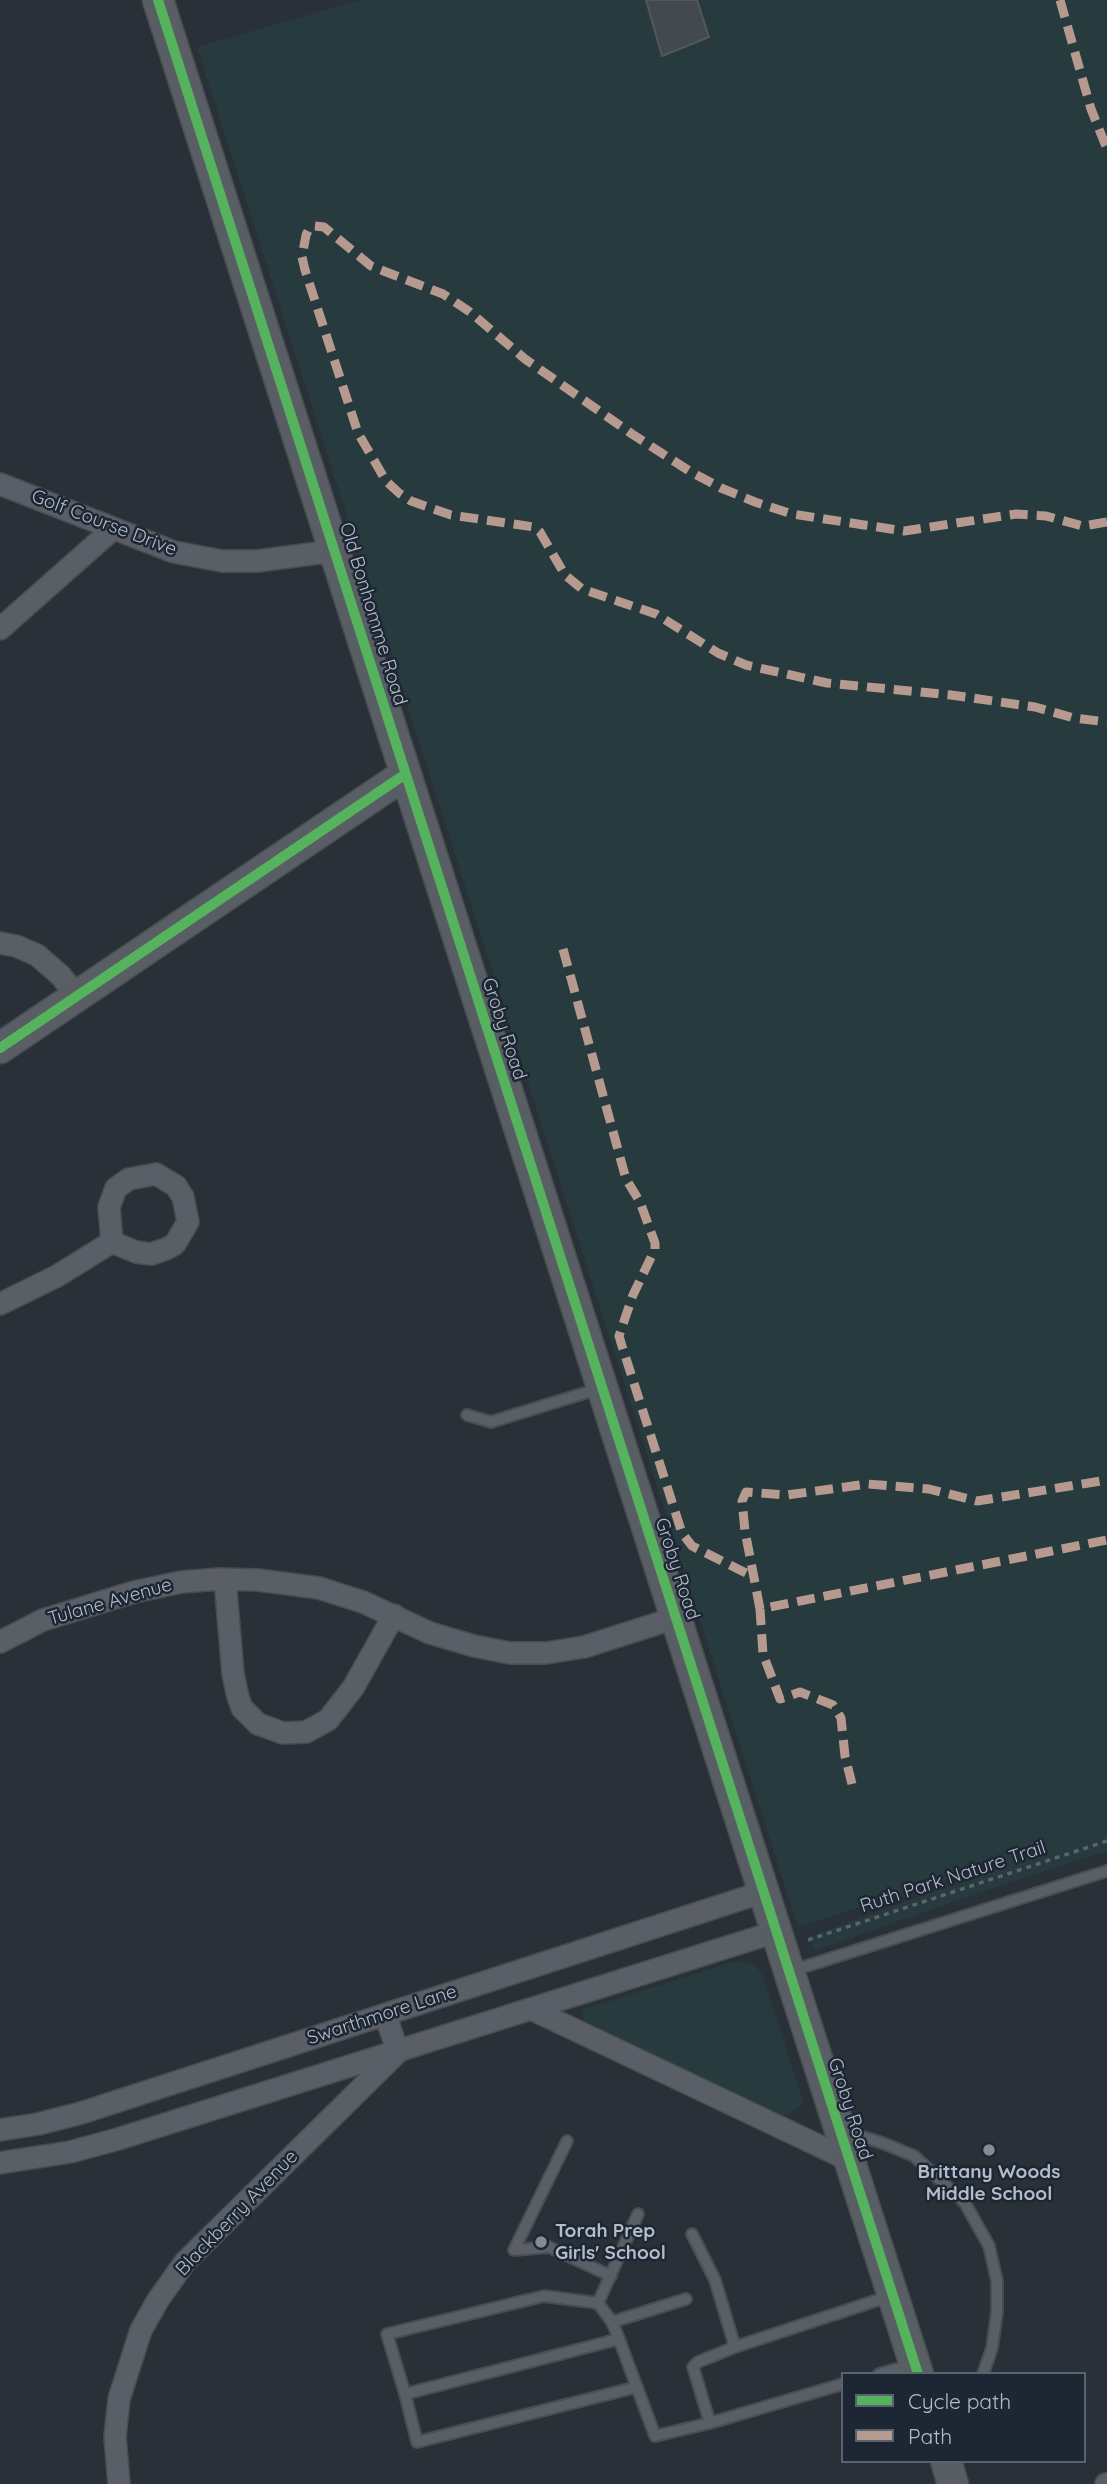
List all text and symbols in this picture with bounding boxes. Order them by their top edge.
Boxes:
street label: Golf Course Drive [28,485,180,561]
street label: Old Bonhomme Road [334,520,412,708]
street label: Groby Road [477,975,531,1083]
street label: Groby Road [650,1515,704,1623]
street label: Tulane Avenue [45,1573,175,1631]
street label: Ruth Park Nature Trail [857,1836,1049,1918]
street label: Swarthmore Lane [304,1980,460,2050]
street label: Groby Road [823,2055,877,2163]
marker: Brittany Woods Middle School [981,2142,997,2158]
street label: Blackberry Avenue [171,2145,303,2281]
place label: Brittany Woods Middle School [918,2161,1060,2205]
place label: Torah Prep Girls' School [555,2220,666,2264]
marker: Torah Prep Girls' School [533,2234,549,2250]
legend [841,2372,1086,2463]
text: Cycle path [908,2388,1011,2414]
text: Path [908,2423,952,2449]

